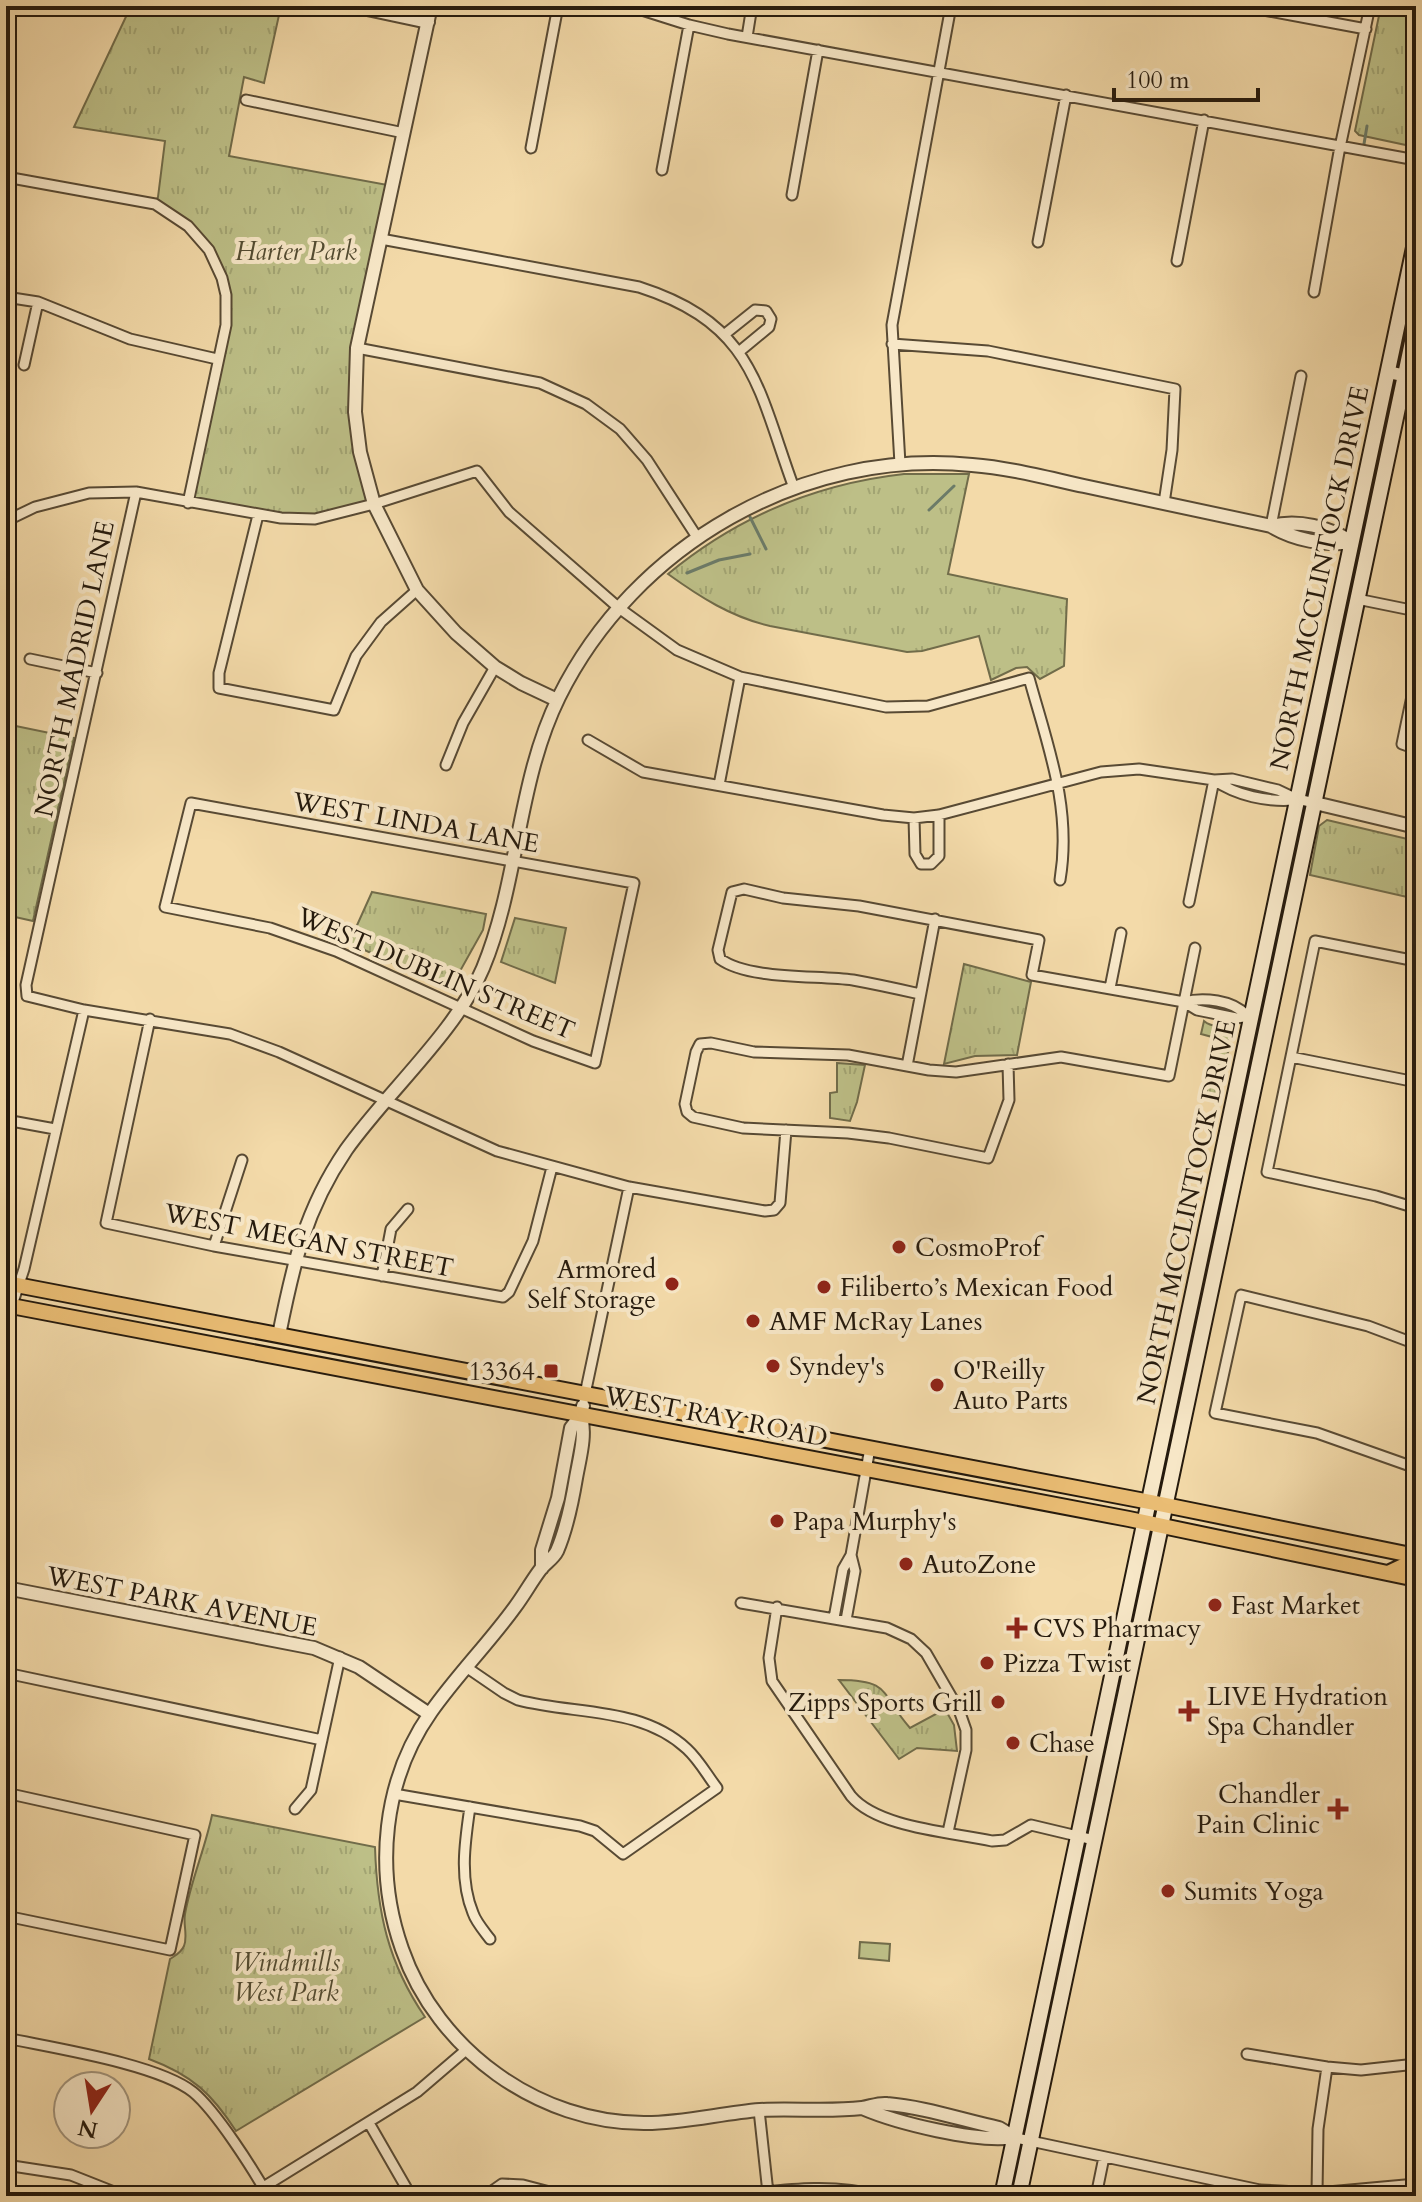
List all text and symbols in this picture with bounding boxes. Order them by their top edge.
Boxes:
scale bar [1114,52,1258,102]
text: 100 m [1126,64,1190,97]
park label: Harter Park [235,234,357,269]
street label: NORTH MCCLINTOCK DRIVE [1262,383,1377,774]
street label: NORTH MADRID LANE [26,518,123,820]
street label: WEST LINDA LANE [289,783,542,861]
street label: WEST DUBLIN STREET [290,899,580,1048]
street label: NORTH MCCLINTOCK DRIVE [1129,1017,1244,1408]
street label: WEST MEGAN STREET [160,1195,456,1286]
place label: CosmoProf [915,1230,1045,1265]
marker: CosmoProf [890,1238,908,1256]
place label: Armored Self Storage [527,1252,656,1317]
place label: Filiberto’s Mexican Food [840,1270,1113,1305]
marker: Armored Self Storage [663,1275,681,1293]
marker: Filiberto’s Mexican Food [815,1278,833,1296]
place label: AMF McRay Lanes [769,1304,982,1339]
marker: AMF McRay Lanes [744,1312,762,1330]
place label: Syndey's [789,1349,885,1384]
place label: O'Reilly Auto Parts [953,1353,1068,1418]
place label: 13364 [468,1354,535,1389]
marker: Syndey's [764,1357,782,1375]
marker: 13364 [542,1362,560,1380]
marker: O'Reilly Auto Parts [928,1376,946,1394]
street label: WEST RAY ROAD [600,1377,831,1455]
place label: Papa Murphy's [793,1504,956,1539]
marker: Papa Murphy's [768,1512,786,1530]
place label: AutoZone [922,1547,1036,1582]
marker: AutoZone [897,1555,915,1573]
street label: WEST PARK AVENUE [43,1558,320,1645]
place label: Fast Market [1231,1588,1360,1623]
marker: Fast Market [1206,1596,1224,1614]
place label: CVS Pharmacy [1033,1611,1201,1646]
marker: CVS Pharmacy [1008,1619,1026,1637]
place label: Pizza Twist [1003,1646,1131,1681]
marker: Pizza Twist [978,1654,996,1672]
place label: LIVE Hydration Spa Chandler [1207,1679,1388,1744]
place label: Zipps Sports Grill [788,1685,982,1720]
marker: Zipps Sports Grill [989,1693,1007,1711]
marker: LIVE Hydration Spa Chandler [1178,1700,1200,1722]
place label: Chase [1029,1726,1095,1761]
marker: Chase [1004,1734,1022,1752]
place label: Chandler Pain Clinic [1197,1777,1321,1842]
marker: Chandler Pain Clinic [1327,1798,1349,1820]
place label: Sumits Yoga [1184,1874,1324,1909]
marker: Sumits Yoga [1159,1882,1177,1900]
park label: Windmills West Park [232,1945,340,2010]
north arrow [52,2070,132,2150]
text: N [76,2112,101,2145]

